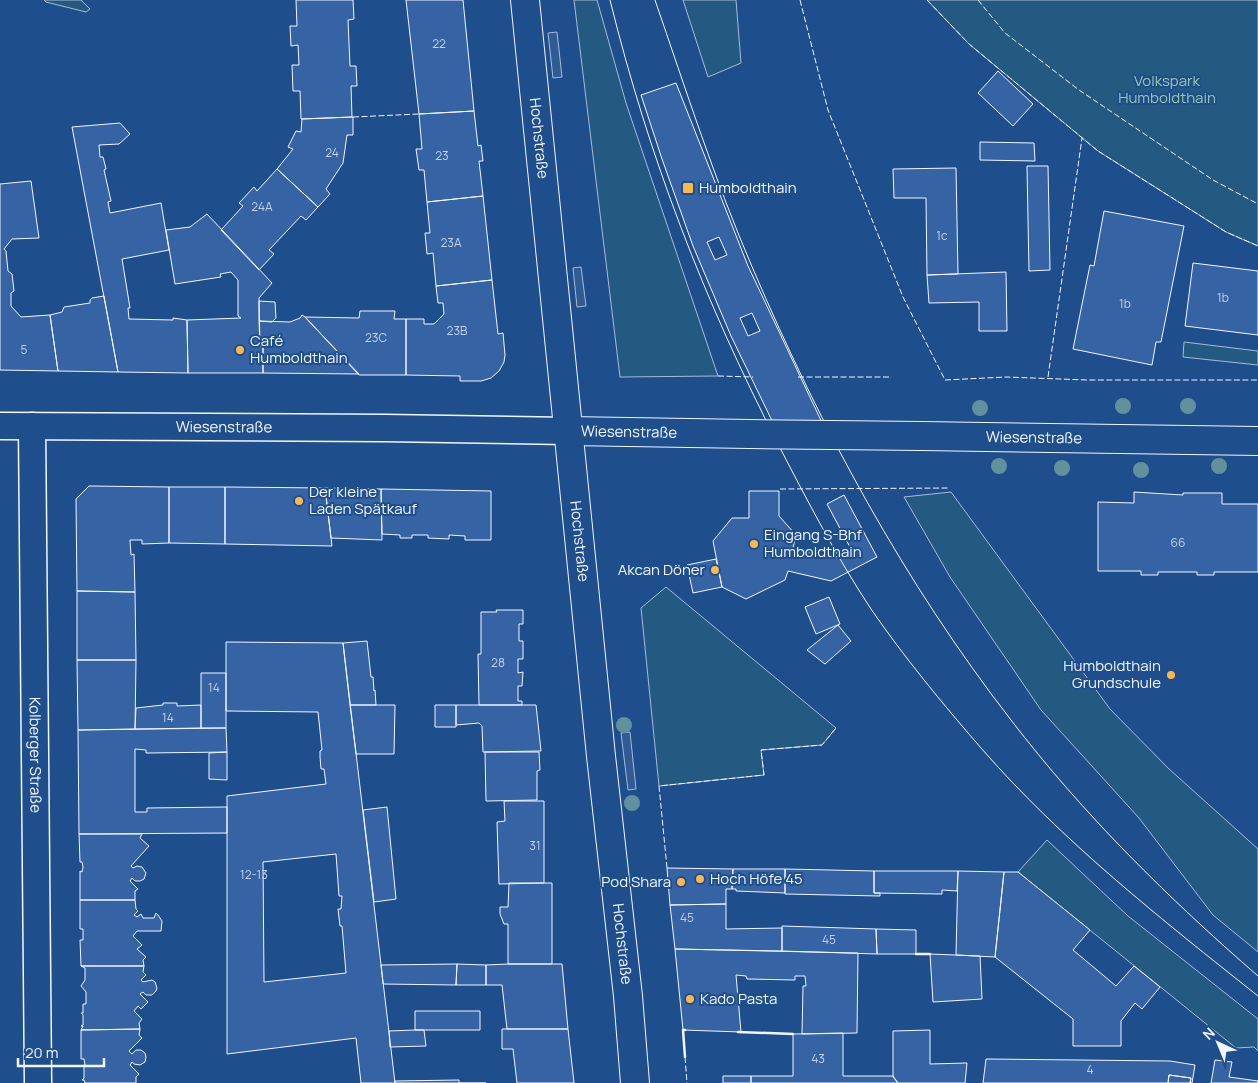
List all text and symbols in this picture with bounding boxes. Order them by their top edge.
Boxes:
house number: 22 [432,35,446,52]
park label: Volkspark Humboldthain [1118,70,1216,108]
street label: Hochstraße [525,97,554,180]
house number: 24 [325,144,339,161]
house number: 23 [435,147,449,164]
place label: Humboldthain [699,177,797,198]
marker: Humboldthain [681,181,695,195]
house number: 24A [251,198,273,215]
house number: 1c [936,227,948,244]
house number: 23A [440,234,462,251]
house number: 1b [1217,289,1229,306]
house number: 1b [1119,295,1131,312]
house number: 23B [447,322,467,339]
house number: 23C [365,329,387,346]
place label: Café Humboldthain [250,330,348,368]
house number: 5 [21,341,28,358]
marker: Café Humboldthain [234,344,246,356]
street label: Wiesenstraße [176,416,273,437]
street label: Wiesenstraße [581,420,678,443]
street label: Wiesenstraße [986,426,1083,448]
place label: Der kleine Laden Spätkauf [309,481,417,519]
marker: Der kleine Laden Spätkauf [293,495,305,507]
street label: Hochstraße [565,500,594,583]
place label: Eingang S-Bhf Humboldthain [764,524,863,562]
house number: 66 [1171,534,1185,551]
marker: Eingang S-Bhf Humboldthain [748,538,760,550]
place label: Akcan Döner [618,559,706,580]
marker: Akcan Döner [709,564,721,576]
house number: 28 [491,654,505,671]
place label: Humboldthain Grundschule [1063,655,1161,693]
marker: Humboldthain Grundschule [1165,669,1177,681]
house number: 14 [208,679,220,696]
street label: Kolberger Straße [24,697,47,813]
house number: 14 [162,709,174,726]
house number: 31 [529,837,541,854]
house number: 12-13 [240,866,268,883]
place label: Hoch Höfe 45 [710,868,803,889]
place label: Pod Shara [601,871,671,892]
marker: Hoch Höfe 45 [694,873,706,885]
marker: Pod Shara [675,876,687,888]
street label: Hochstraße [608,902,638,986]
house number: 45 [680,909,694,926]
house number: 45 [822,931,836,948]
place label: Kado Pasta [700,988,777,1009]
marker: Kado Pasta [684,993,696,1005]
north arrow [1193,1018,1243,1068]
text: N [1198,1023,1219,1044]
scale bar [18,1036,104,1068]
text: 20 m [25,1042,58,1063]
house number: 43 [811,1050,825,1067]
house number: 4 [1086,1061,1094,1078]

